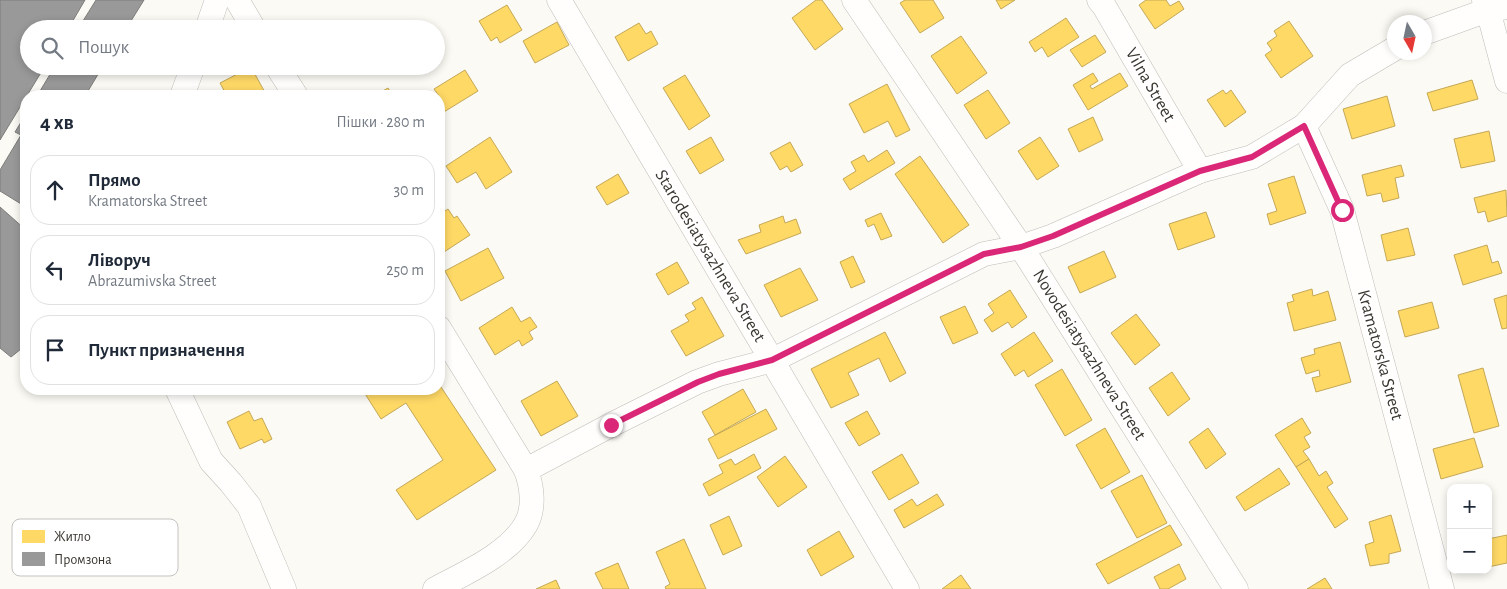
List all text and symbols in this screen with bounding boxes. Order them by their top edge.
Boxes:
north arrow [1387,15,1432,60]
search box [20,20,445,75]
icon: search [38,34,66,62]
text: Пошук [78,38,129,57]
street label: Vilna Street [1122,45,1178,125]
text: 4 хв [40,112,74,133]
text: Пішки · 280 m [336,114,425,130]
street label: Starodesiatysazhneva Street [651,167,769,346]
text: Прямо [88,171,141,190]
icon: ahead [41,176,69,204]
text: 30 m [394,182,424,198]
text: Kramatorska Street [88,193,207,209]
route start [1331,199,1354,222]
text: Ліворуч [88,251,151,270]
icon: left [41,256,69,284]
text: 250 m [386,262,424,278]
street label: Novodesiatysazhneva Street [1029,267,1149,444]
text: Abrazumivska Street [88,273,216,289]
street label: Kramatorska Street [1354,288,1406,422]
icon: arrive [41,336,69,364]
text: Пункт призначення [88,341,245,360]
route end [600,414,623,437]
map controls [1447,484,1492,574]
button: + [1447,484,1492,529]
legend [12,519,178,576]
button: − [1447,529,1492,574]
text: Житло [54,530,91,544]
text: Промзона [54,553,112,567]

